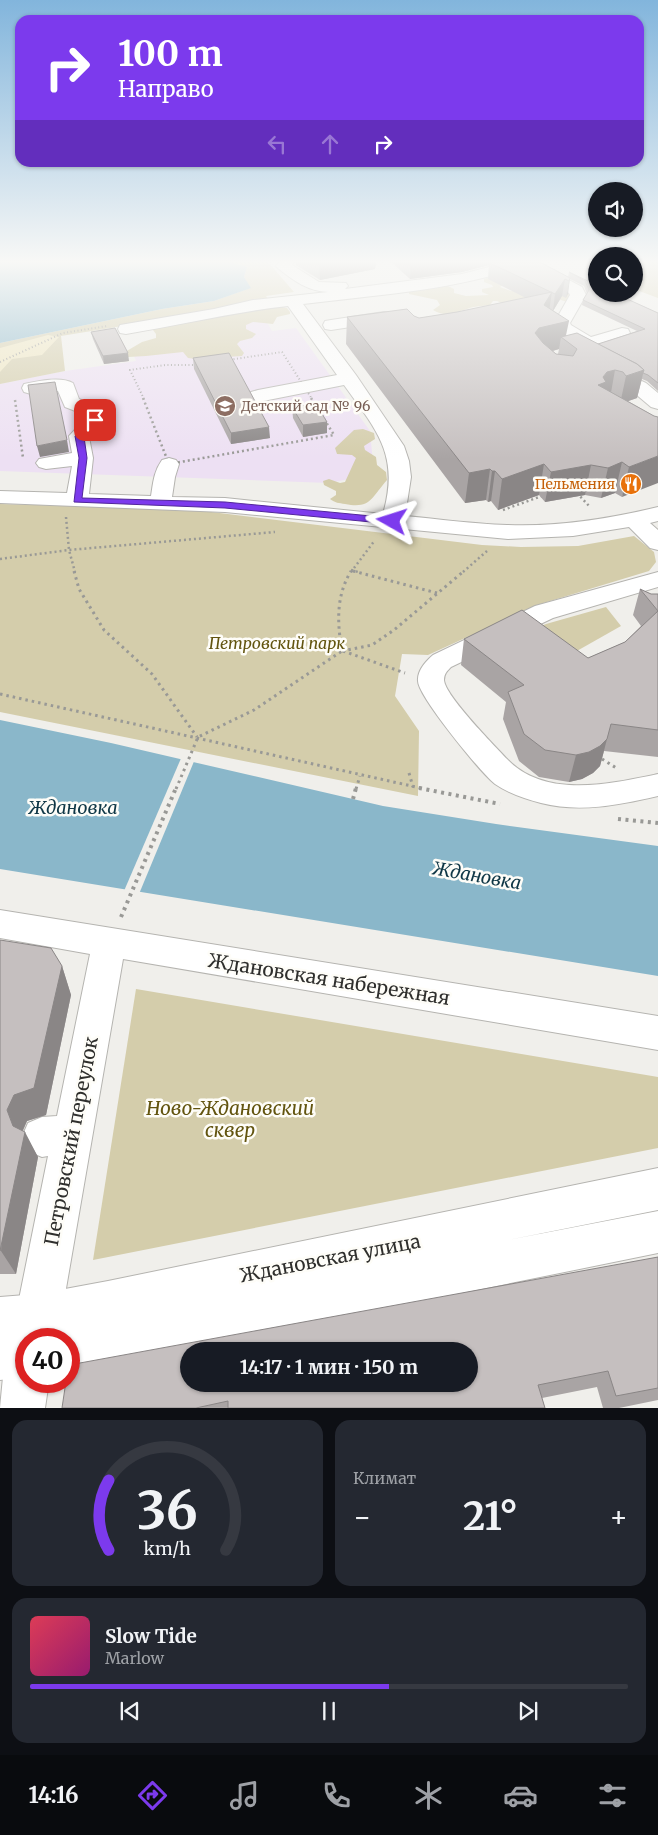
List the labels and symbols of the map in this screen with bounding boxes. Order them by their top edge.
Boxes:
school or university icon: Детский сад № 96 [213,394,237,418]
place label: Детский сад № 96 [241,397,371,415]
pin [74,399,116,441]
restaurant icon: Пельмения [619,472,643,496]
place label: Пельмения [535,475,615,493]
position arrow [365,494,417,546]
park label: Петровский парк [209,633,345,653]
water label: Ждановка [27,796,118,819]
water label: Ждановка [430,856,523,895]
street label: Ждановская набережная [206,948,452,1010]
street label: Петровский переулок [39,1034,103,1248]
park label: Ново-Ждановский сквер [146,1096,314,1142]
street label: Ждановская улица [238,1229,422,1287]
speed limit sign: 40 [15,1328,80,1393]

